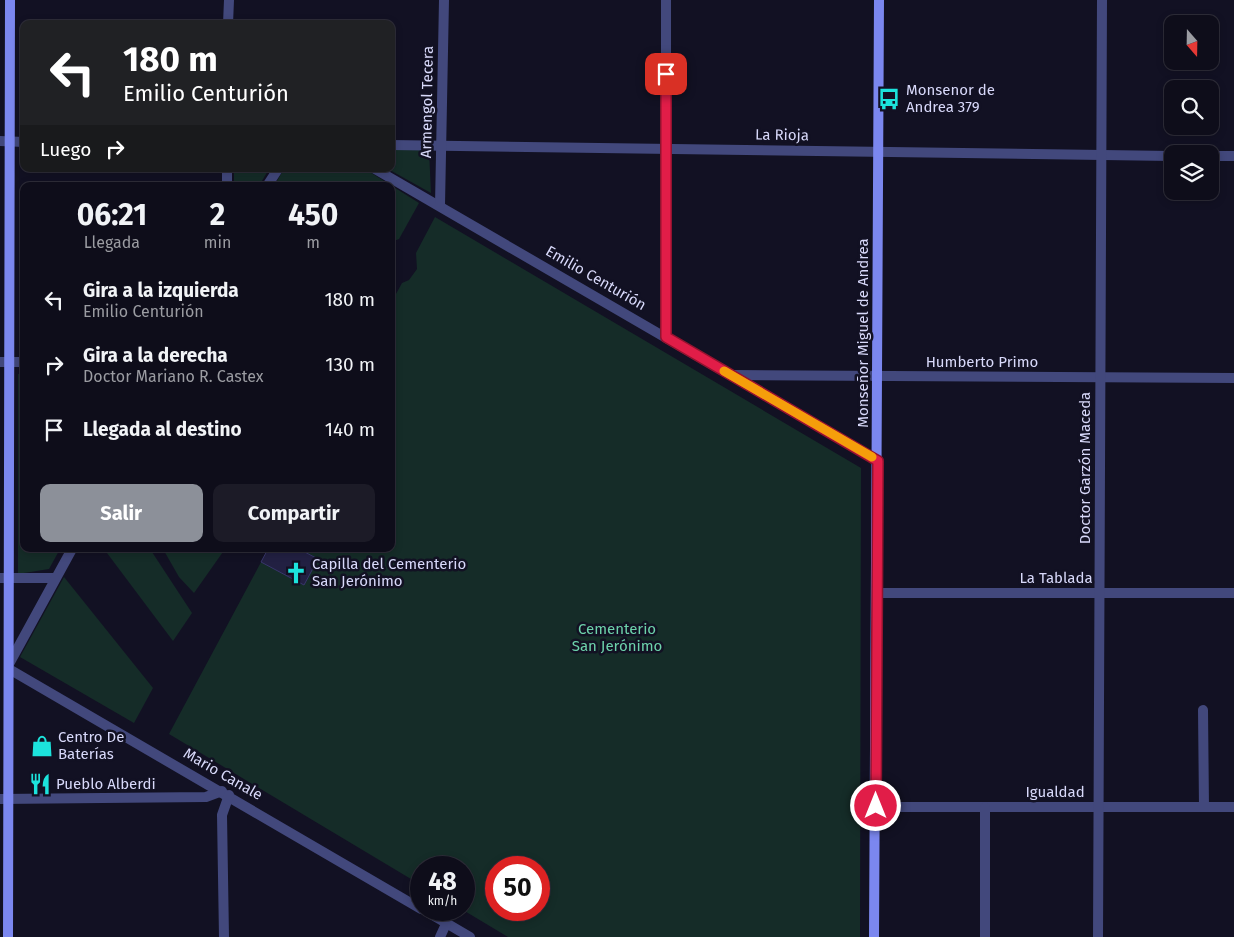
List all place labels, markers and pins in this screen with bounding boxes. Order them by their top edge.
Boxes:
pin [645,53,687,95]
place label: Monsenor de Andrea 379 [906,81,995,116]
bus stop icon: Monsenor de Andrea 379 [876,86,902,112]
place label: Capilla del Cementerio San Jerónimo [312,555,466,590]
church icon: Capilla del Cementerio San Jerónimo [283,560,309,586]
place label: Centro De Baterías [58,728,124,763]
shop icon: Centro De Baterías [29,733,55,759]
restaurant icon: Pueblo Alberdi [27,771,53,797]
place label: Pueblo Alberdi [56,775,156,793]

